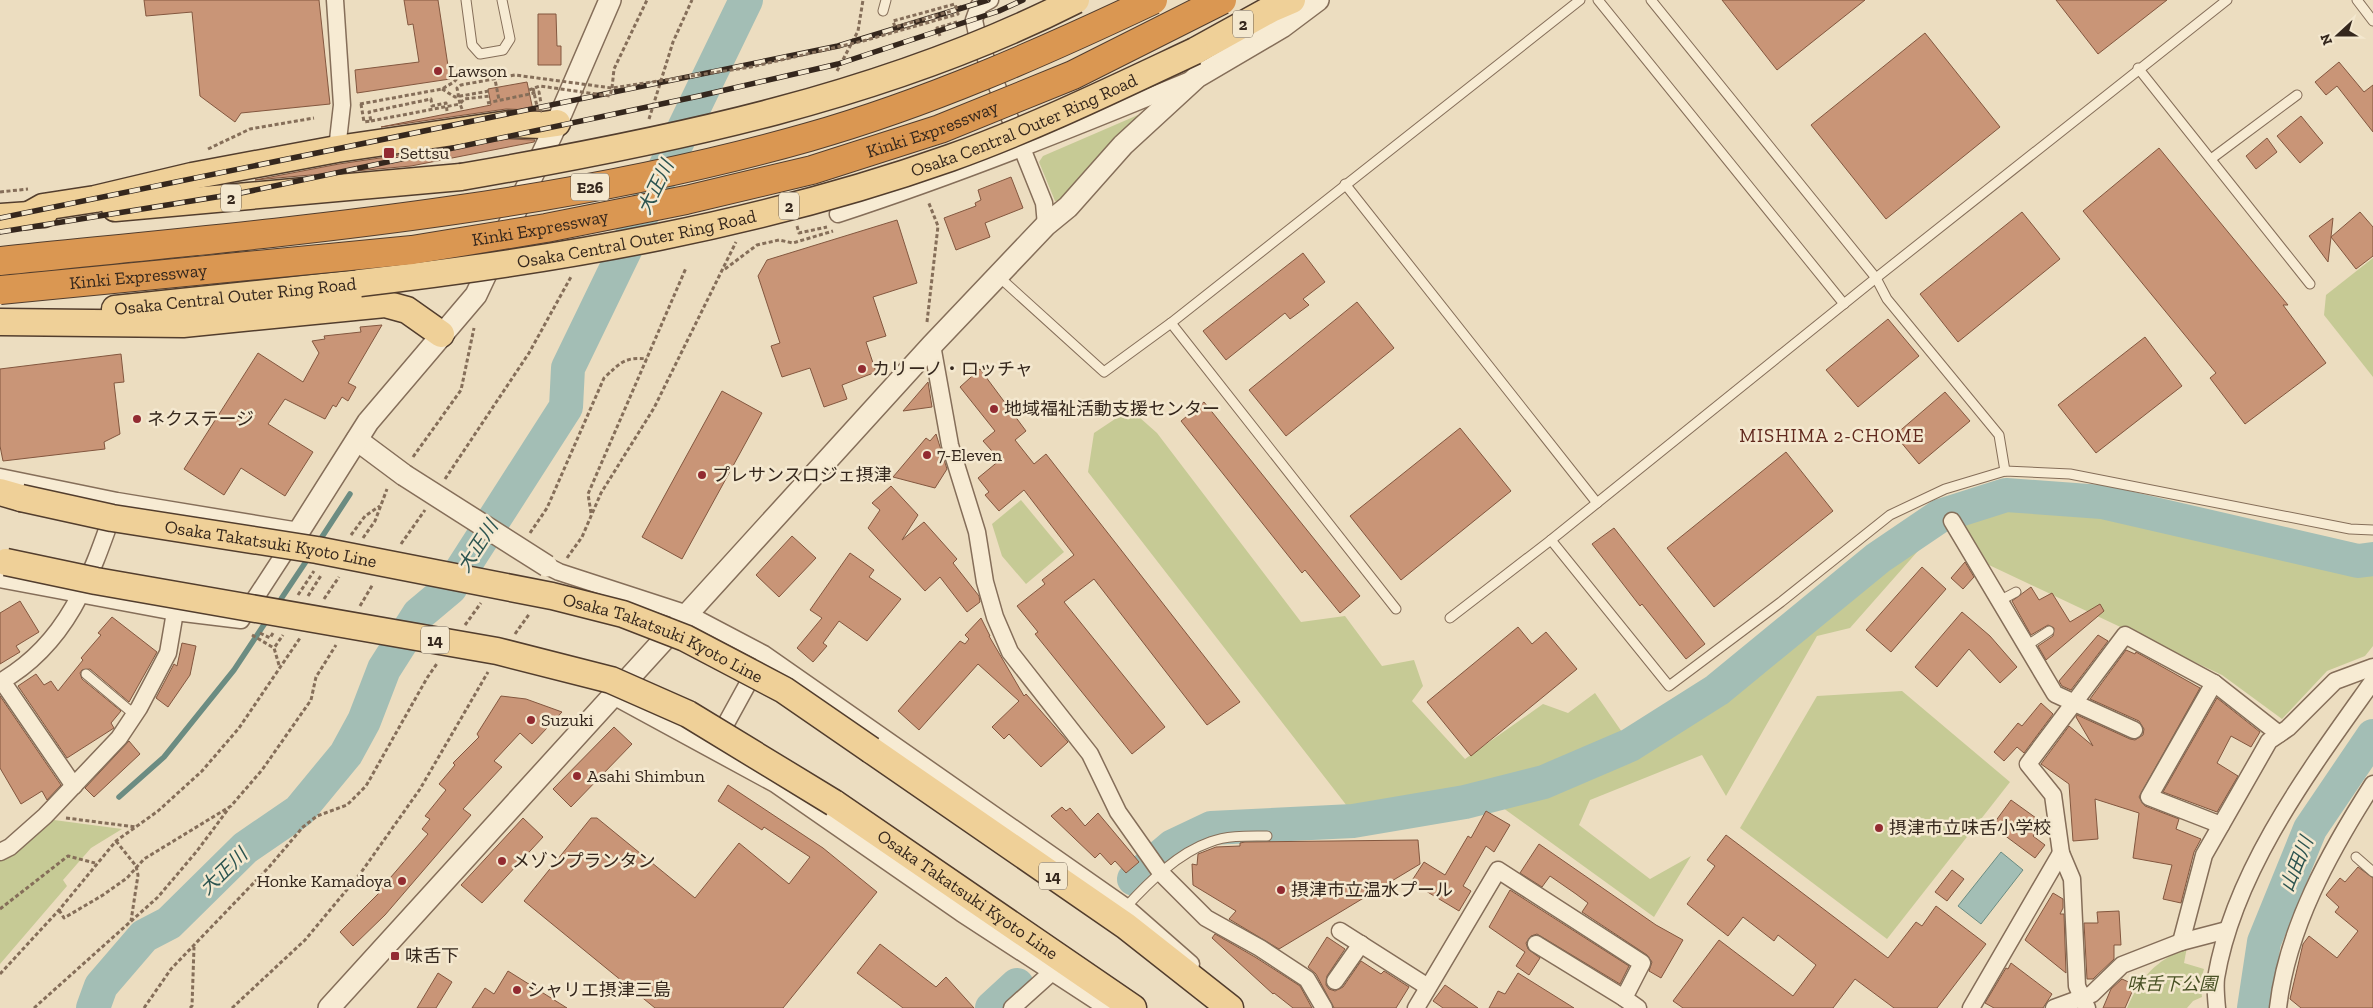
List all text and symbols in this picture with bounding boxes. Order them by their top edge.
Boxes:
road number: 2 [1233,10,1253,38]
north arrow [2313,10,2363,60]
text: N [2316,31,2336,47]
place label: Lawson [448,60,508,82]
marker: Lawson [432,65,444,77]
street label: Osaka Central Outer Ring Road [908,69,1141,182]
street label: Kinki Expressway [864,95,1002,163]
place label: Settsu [400,142,449,164]
marker: Settsu [382,146,396,160]
water label: 大正川 [633,155,679,218]
road number: E26 [571,173,609,200]
road number: 2 [221,184,241,212]
road number: 2 [779,192,799,220]
street label: Kinki Expressway [470,205,611,251]
street label: Osaka Central Outer Ring Road [515,205,758,273]
street label: Kinki Expressway [68,259,209,294]
street label: Osaka Central Outer Ring Road [113,272,357,320]
place label: カリーノ・ロッチャ [872,358,1033,380]
marker: カリーノ・ロッチャ [856,363,868,375]
place label: 地域福祉活動支援センター [1004,398,1220,420]
marker: 地域福祉活動支援センター [988,403,1000,415]
place label: ネクステージ [147,408,254,430]
marker: ネクステージ [131,413,143,425]
district label: MISHIMA 2-CHOME [1739,424,1925,447]
place label: 7-Eleven [937,444,1003,466]
marker: 7-Eleven [921,449,933,461]
place label: プレサンスロジェ摂津 [712,464,892,486]
marker: プレサンスロジェ摂津 [696,469,708,481]
water label: 大正川 [452,514,504,576]
street label: Osaka Takatsuki Kyoto Line [163,515,379,572]
street label: Osaka Takatsuki Kyoto Line [560,588,767,688]
road number: 14 [421,626,449,654]
place label: Suzuki [541,709,594,731]
marker: Suzuki [525,714,537,726]
place label: Asahi Shimbun [587,765,705,787]
marker: Asahi Shimbun [571,770,583,782]
place label: 摂津市立味舌小学校 [1889,817,2051,839]
marker: 摂津市立味舌小学校 [1873,822,1885,834]
street label: Osaka Takatsuki Kyoto Line [873,825,1062,964]
water label: 山田川 [2275,832,2319,895]
water label: 大正川 [195,842,253,899]
place label: メゾンプランタン [512,850,655,872]
marker: メゾンプランタン [496,855,508,867]
road number: 14 [1039,862,1067,889]
place label: Honke Kamadoya [256,870,392,892]
marker: Honke Kamadoya [396,875,408,887]
place label: 摂津市立温水プール [1291,879,1453,901]
marker: 摂津市立温水プール [1275,884,1287,896]
place label: 味舌下 [405,945,459,967]
marker: 味舌下 [389,950,401,962]
park label: 味舌下公園 [2127,973,2220,995]
place label: シャリエ摂津三島 [527,979,671,1001]
marker: シャリエ摂津三島 [511,984,523,996]

